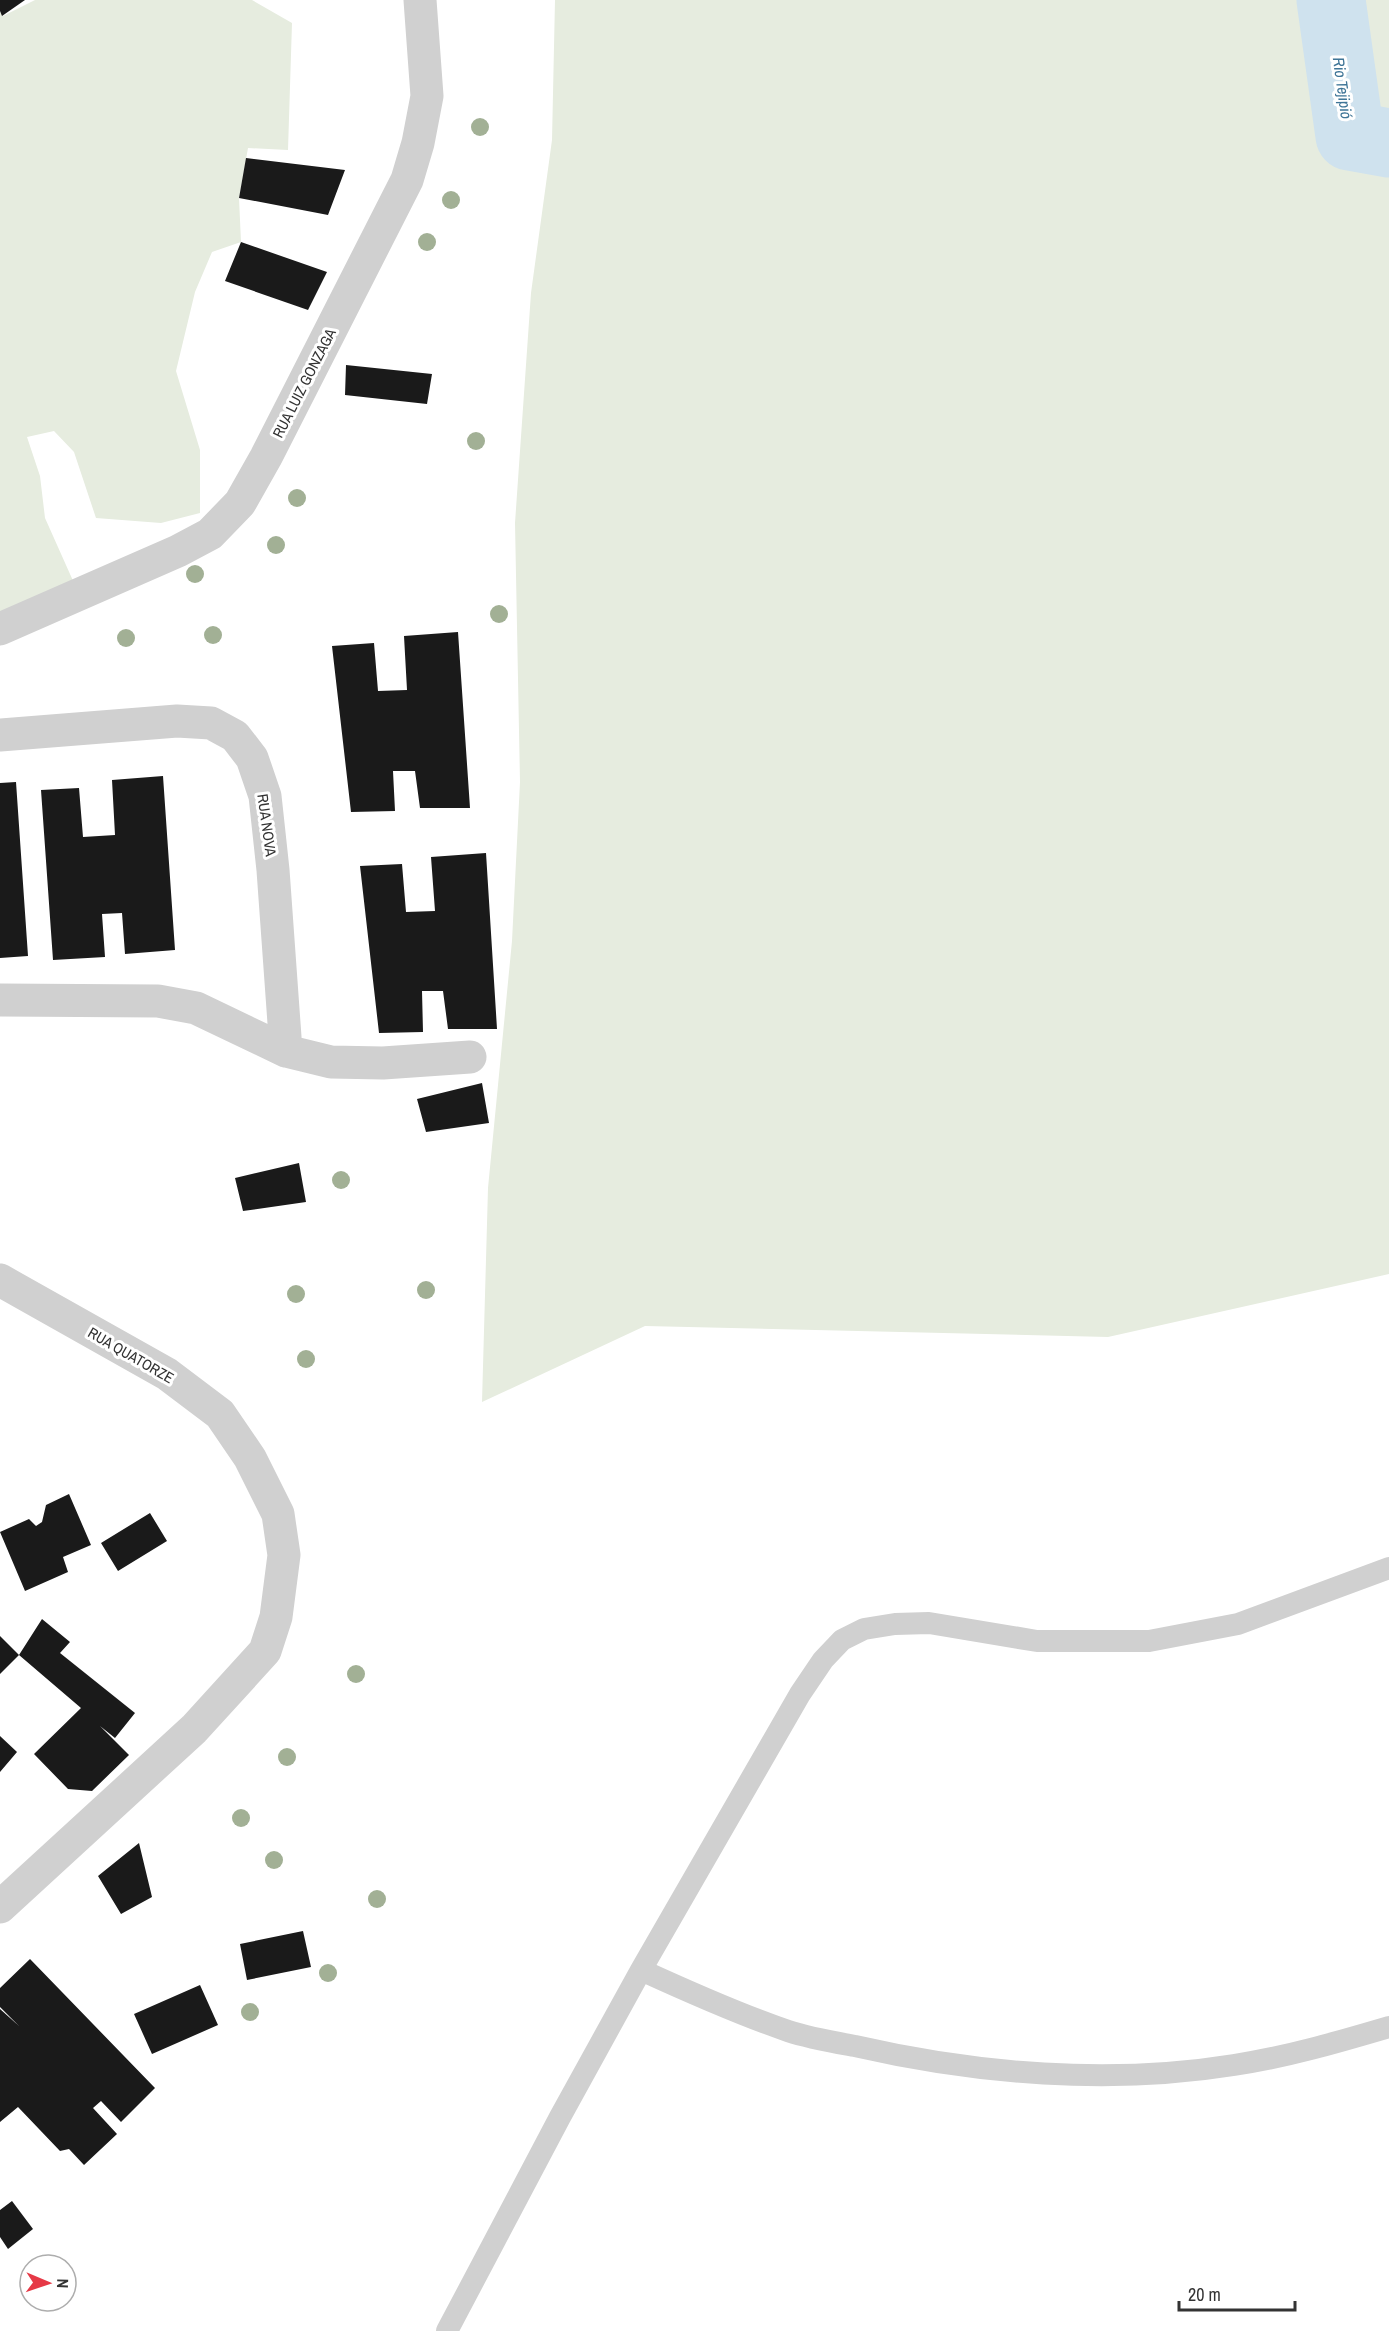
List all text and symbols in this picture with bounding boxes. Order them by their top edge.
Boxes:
water label: Rio Tejipió [1328,56,1358,120]
street label: RUA LUIZ GONZAGA [267,324,341,441]
street label: RUA NOVA [252,793,282,858]
street label: RUA QUATORZE [84,1322,178,1388]
north arrow [18,2253,78,2313]
scale bar [1179,2274,1294,2312]
text: N [52,2278,74,2289]
text: 20 m [1188,2282,1221,2307]

